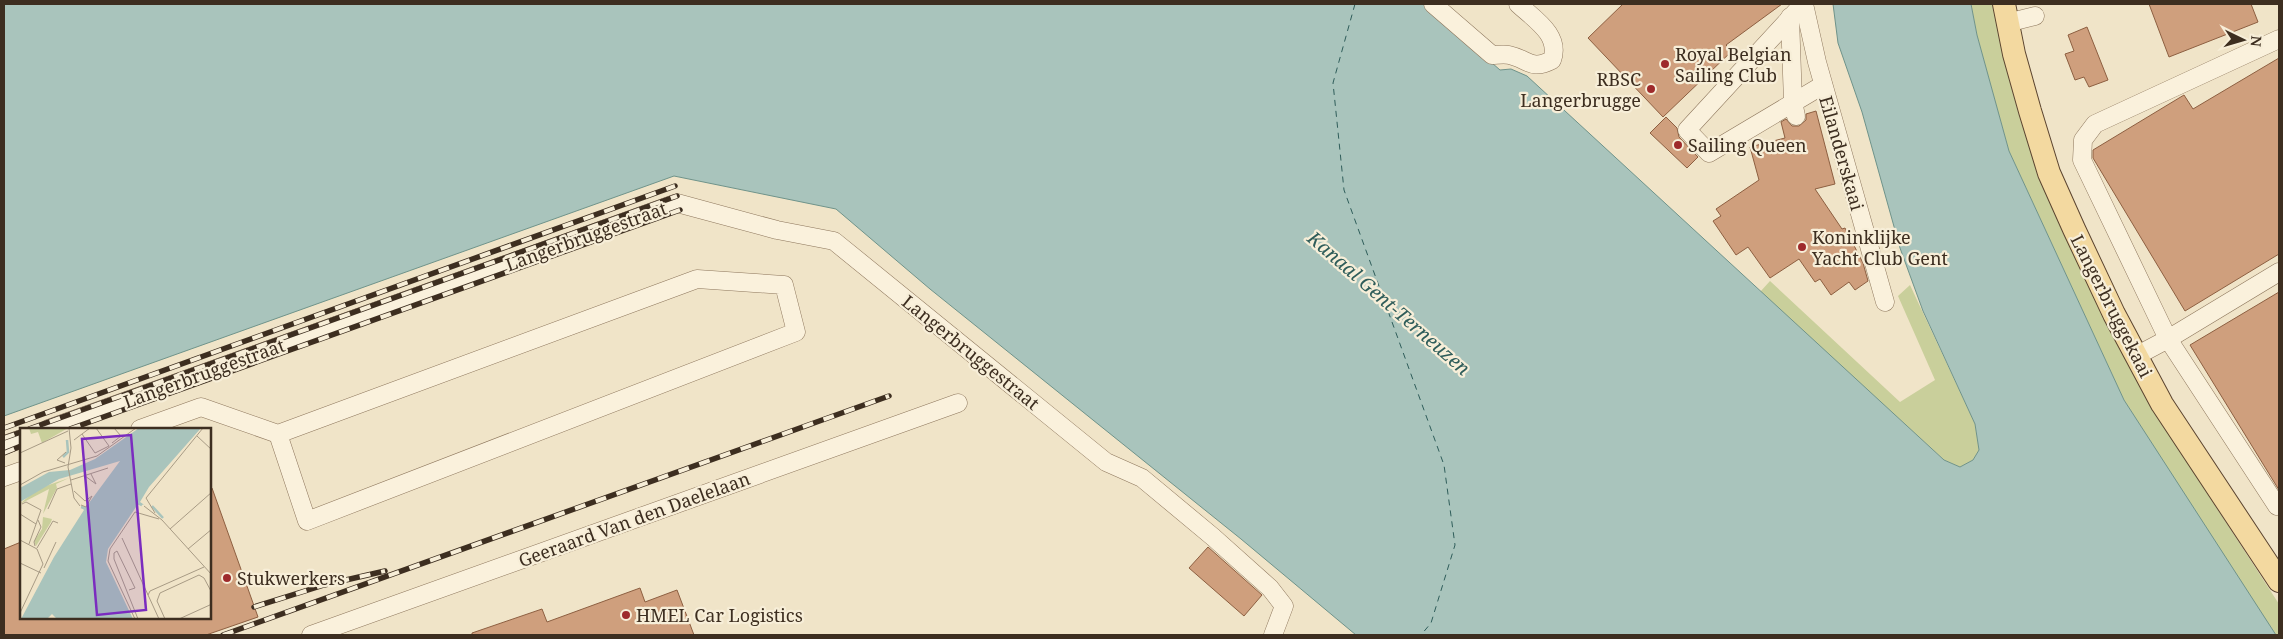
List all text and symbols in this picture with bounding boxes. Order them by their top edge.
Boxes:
north arrow [2218,15,2268,65]
text: N [2247,35,2266,48]
place label: Royal Belgian Sailing Club [1675,42,1792,87]
marker: Royal Belgian Sailing Club [1659,58,1671,70]
place label: RBSC Langerbrugge [1520,67,1641,112]
marker: RBSC Langerbrugge [1645,83,1657,95]
street label: Eilanderskaai [1814,93,1870,213]
place label: Sailing Queen [1688,133,1807,157]
marker: Sailing Queen [1672,139,1684,151]
street label: Langerbruggestraat [502,196,670,276]
water label: Kanaal Gent-Terneuzen [1301,224,1476,381]
place label: Koninklijke Yacht Club Gent [1811,225,1948,270]
street label: Langerbruggekaai [2066,230,2158,382]
marker: Koninklijke Yacht Club Gent [1796,241,1808,253]
street label: Langerbruggestraat [897,289,1045,415]
street label: Langerbruggestraat [120,333,288,413]
inset map [20,428,211,619]
street label: Geeraard Van den Daelelaan [515,466,753,572]
place label: Stukwerkers [237,566,345,590]
marker: Stukwerkers [221,572,233,584]
place label: HMEL Car Logistics [636,603,803,627]
marker: HMEL Car Logistics [620,609,632,621]

